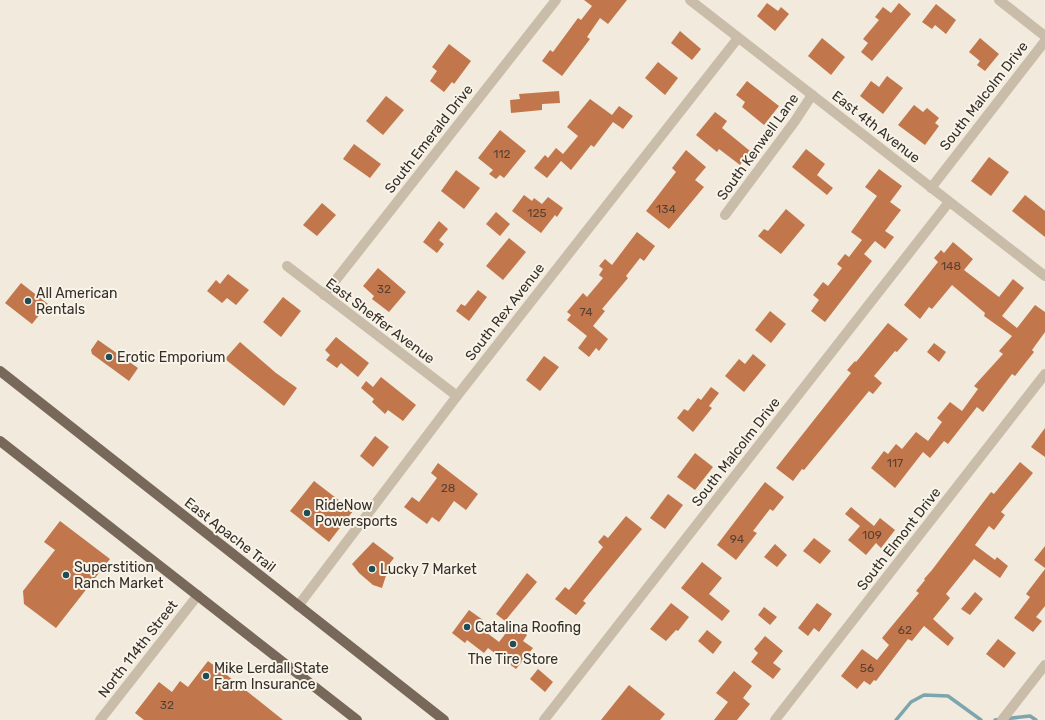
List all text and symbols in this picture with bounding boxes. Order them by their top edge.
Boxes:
street label: South Malcolm Drive [936,38,1032,154]
street label: South Emerald Drive [381,81,477,197]
street label: East 4th Avenue [829,87,924,167]
street label: South Kenwell Lane [714,90,803,204]
house number: 112 [493,147,511,161]
house number: 134 [656,202,676,216]
house number: 125 [527,206,547,220]
house number: 148 [941,259,961,273]
street label: South Rex Avenue [462,260,548,364]
street label: East Sheffer Avenue [322,275,438,368]
house number: 32 [377,282,391,296]
place label: All American Rentals [36,285,118,318]
marker: All American Rentals [23,296,33,306]
house number: 74 [579,305,593,319]
place label: Erotic Emporium [117,349,226,366]
marker: Erotic Emporium [104,352,114,362]
street label: South Malcolm Drive [688,394,784,510]
house number: 117 [887,456,903,470]
house number: 28 [441,481,455,495]
street label: South Elmont Drive [854,484,945,594]
street label: East Apache Trail [181,494,279,576]
place label: RideNow Powersports [315,497,397,530]
marker: RideNow Powersports [302,508,312,518]
house number: 109 [862,528,882,542]
house number: 94 [730,532,745,546]
place label: Superstition Ranch Market [74,559,164,592]
place label: Lucky 7 Market [380,561,477,578]
marker: Lucky 7 Market [367,564,377,574]
marker: Superstition Ranch Market [61,570,71,580]
street label: North 114th Street [95,596,182,701]
place label: Catalina Roofing [475,619,581,636]
marker: Catalina Roofing [462,622,472,632]
house number: 62 [898,623,912,637]
marker: The Tire Store [508,639,518,649]
place label: The Tire Store [468,651,558,668]
place label: Mike Lerdall State Farm Insurance [214,660,329,693]
house number: 56 [860,661,874,675]
marker: Mike Lerdall State Farm Insurance [201,671,211,681]
house number: 32 [160,698,174,712]

